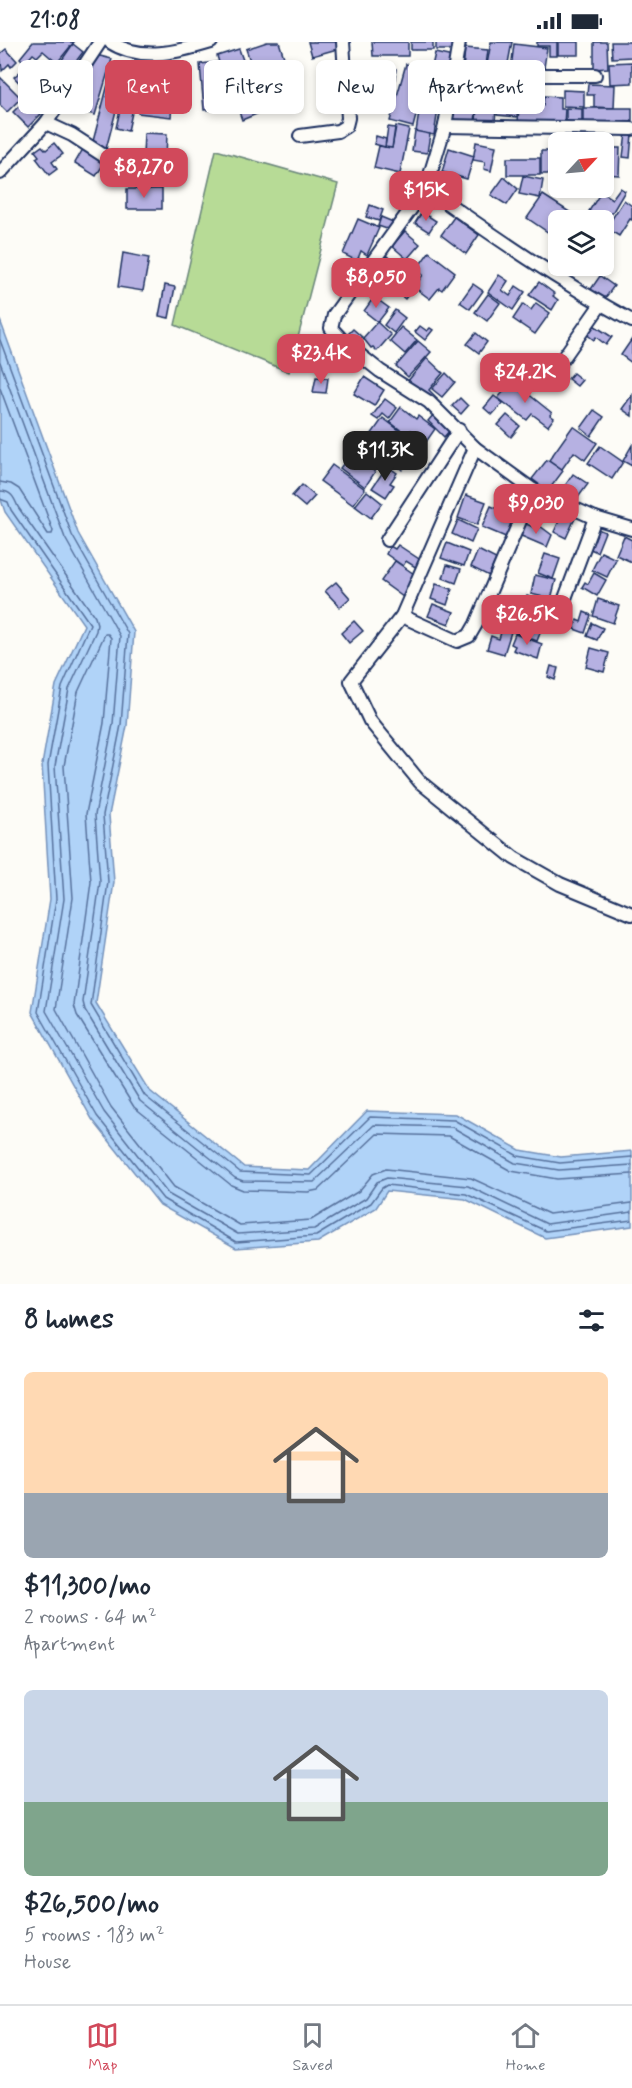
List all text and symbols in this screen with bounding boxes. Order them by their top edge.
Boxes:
text: 21:08 [30,7,80,35]
chip: Buy [18,60,93,114]
chip: Rent [105,60,192,114]
chip: Filters [204,60,304,114]
chip: New [316,60,396,114]
chip: Apartment [408,60,545,114]
north arrow [548,132,614,198]
map controls [548,132,614,276]
pin: $8,270 [95,148,193,199]
text: $8,270 [114,154,174,181]
pin: $15K [390,171,462,222]
text: $15K [403,177,449,204]
button: layers [548,210,614,276]
pin: $8,050 [327,258,425,309]
text: $8,050 [345,264,407,291]
pin: $23.4K [272,334,370,385]
text: $23.4K [291,340,351,367]
pin: $24.2K [476,353,574,404]
text: $24.2K [494,359,556,386]
pin: $11.3K [336,431,434,482]
text: $11.3K [357,437,413,464]
pin: $9,030 [487,484,585,535]
text: $9,030 [508,490,564,517]
pin: $26.5K [478,595,576,646]
text: $26.5K [496,601,558,628]
text: 8 homes [24,1303,114,1337]
icon: filters [575,1304,608,1337]
icon: home [262,1411,370,1519]
text: $11,300/mo [24,1570,151,1604]
text: 2 rooms · 64 m² [24,1604,157,1631]
text: Apartment [24,1631,115,1658]
icon: home [262,1729,370,1837]
text: $26,500/mo [24,1888,159,1922]
text: 5 rooms · 183 m² [24,1922,164,1949]
text: House [24,1949,71,1976]
tab: Map [86,2019,119,2076]
tab: Saved [292,2019,333,2076]
tab: Home [506,2019,546,2076]

